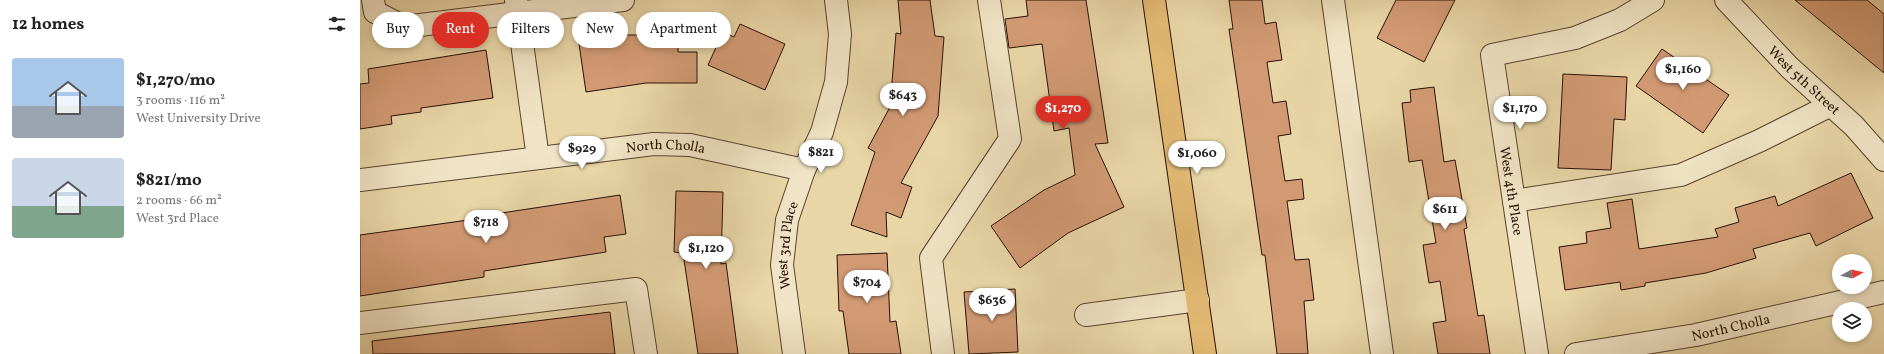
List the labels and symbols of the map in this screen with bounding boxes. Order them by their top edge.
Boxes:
street label: West 5th Street [1763,42,1844,120]
pin: $1,160 [1650,57,1716,91]
pin: $643 [879,83,927,117]
pin: $1,270 [1030,96,1096,130]
pin: $1,170 [1487,96,1553,130]
pin: $929 [558,136,606,170]
street label: North Cholla [625,136,707,159]
pin: $821 [797,140,845,174]
pin: $1,060 [1164,141,1230,175]
street label: West 4th Place [1494,145,1527,237]
pin: $611 [1421,197,1469,231]
street label: West 3rd Place [774,199,804,290]
pin: $718 [462,210,510,244]
pin: $1,120 [673,236,739,270]
north arrow [1832,254,1872,294]
pin: $704 [843,270,891,304]
pin: $636 [968,288,1016,322]
street label: North Cholla [1690,310,1772,347]

